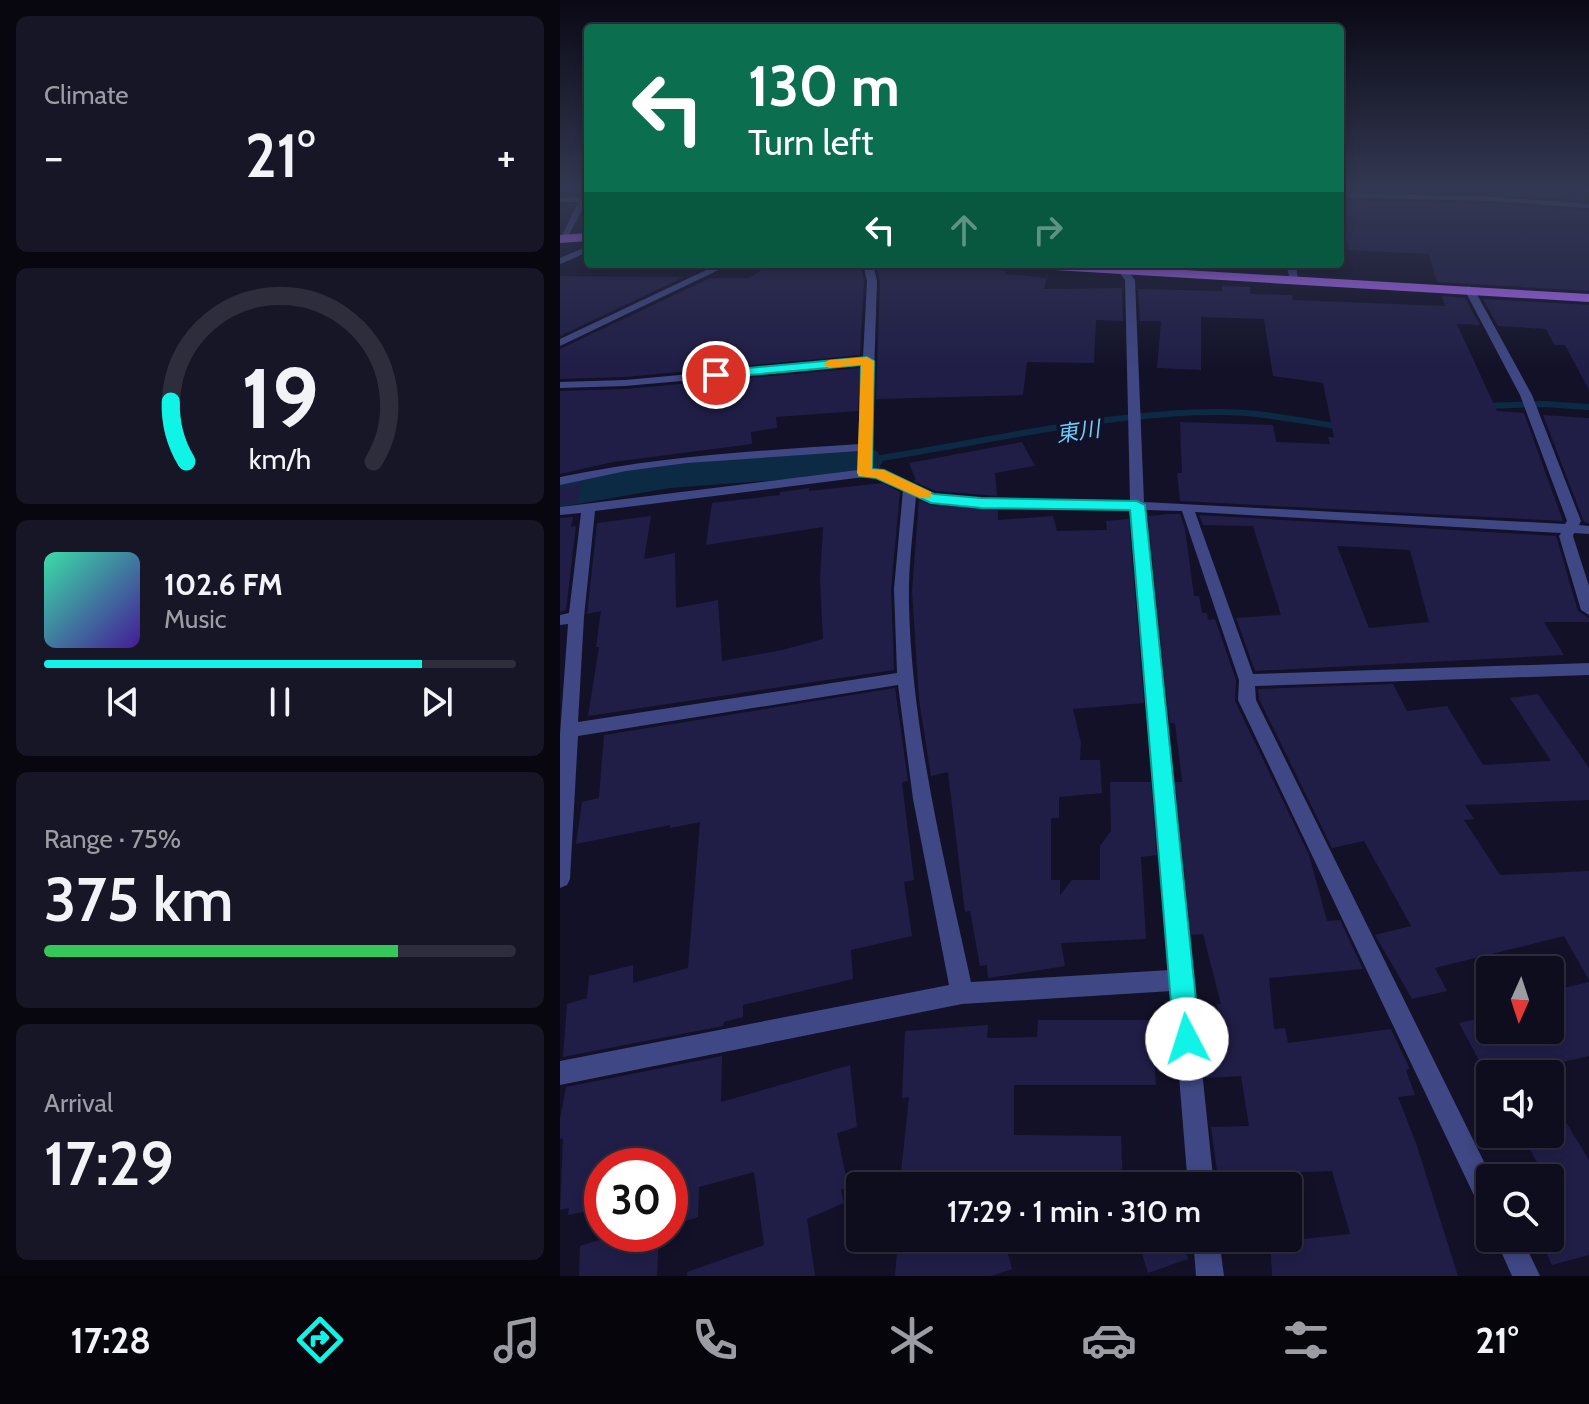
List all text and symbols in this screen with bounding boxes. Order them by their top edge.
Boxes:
text: 130 m [748,52,900,120]
icon: left [616,56,720,160]
text: Climate [44,79,129,111]
text: 21° [245,119,315,192]
text: Turn left [748,120,873,164]
text: − [44,130,63,183]
text: + [497,130,516,183]
icon: left [858,208,902,252]
icon: ahead [942,208,986,252]
icon: right [1026,208,1070,252]
pin [682,341,750,409]
text: 19 [241,348,319,449]
icon: arrive [694,353,738,397]
water label: 東川 [1054,415,1104,448]
text: km/h [249,441,311,476]
text: 102.6 FM [164,566,283,603]
text: Music [164,603,227,635]
icon: previous [101,680,145,724]
icon: pause [258,680,302,724]
icon: next [415,680,459,724]
text: Range · 75% [44,823,181,855]
text: 375 km [44,863,233,936]
north arrow [1476,956,1564,1044]
map controls [1476,956,1564,1252]
position arrow [1145,997,1229,1081]
button: sound [1476,1060,1564,1148]
text: Arrival [44,1087,113,1119]
text: 17:29 [44,1127,174,1200]
speed limit sign: 30 [584,1148,688,1252]
button: search [1476,1164,1564,1252]
text: 17:29 · 1 min · 310 m [947,1193,1201,1230]
icon: directions [292,1312,348,1368]
icon: music [489,1312,545,1368]
icon: phone [687,1312,743,1368]
icon: climate [884,1312,940,1368]
icon: car [1081,1312,1137,1368]
icon: filters [1278,1312,1334,1368]
text: 17:28 [71,1318,151,1362]
text: 21° [1476,1318,1518,1362]

